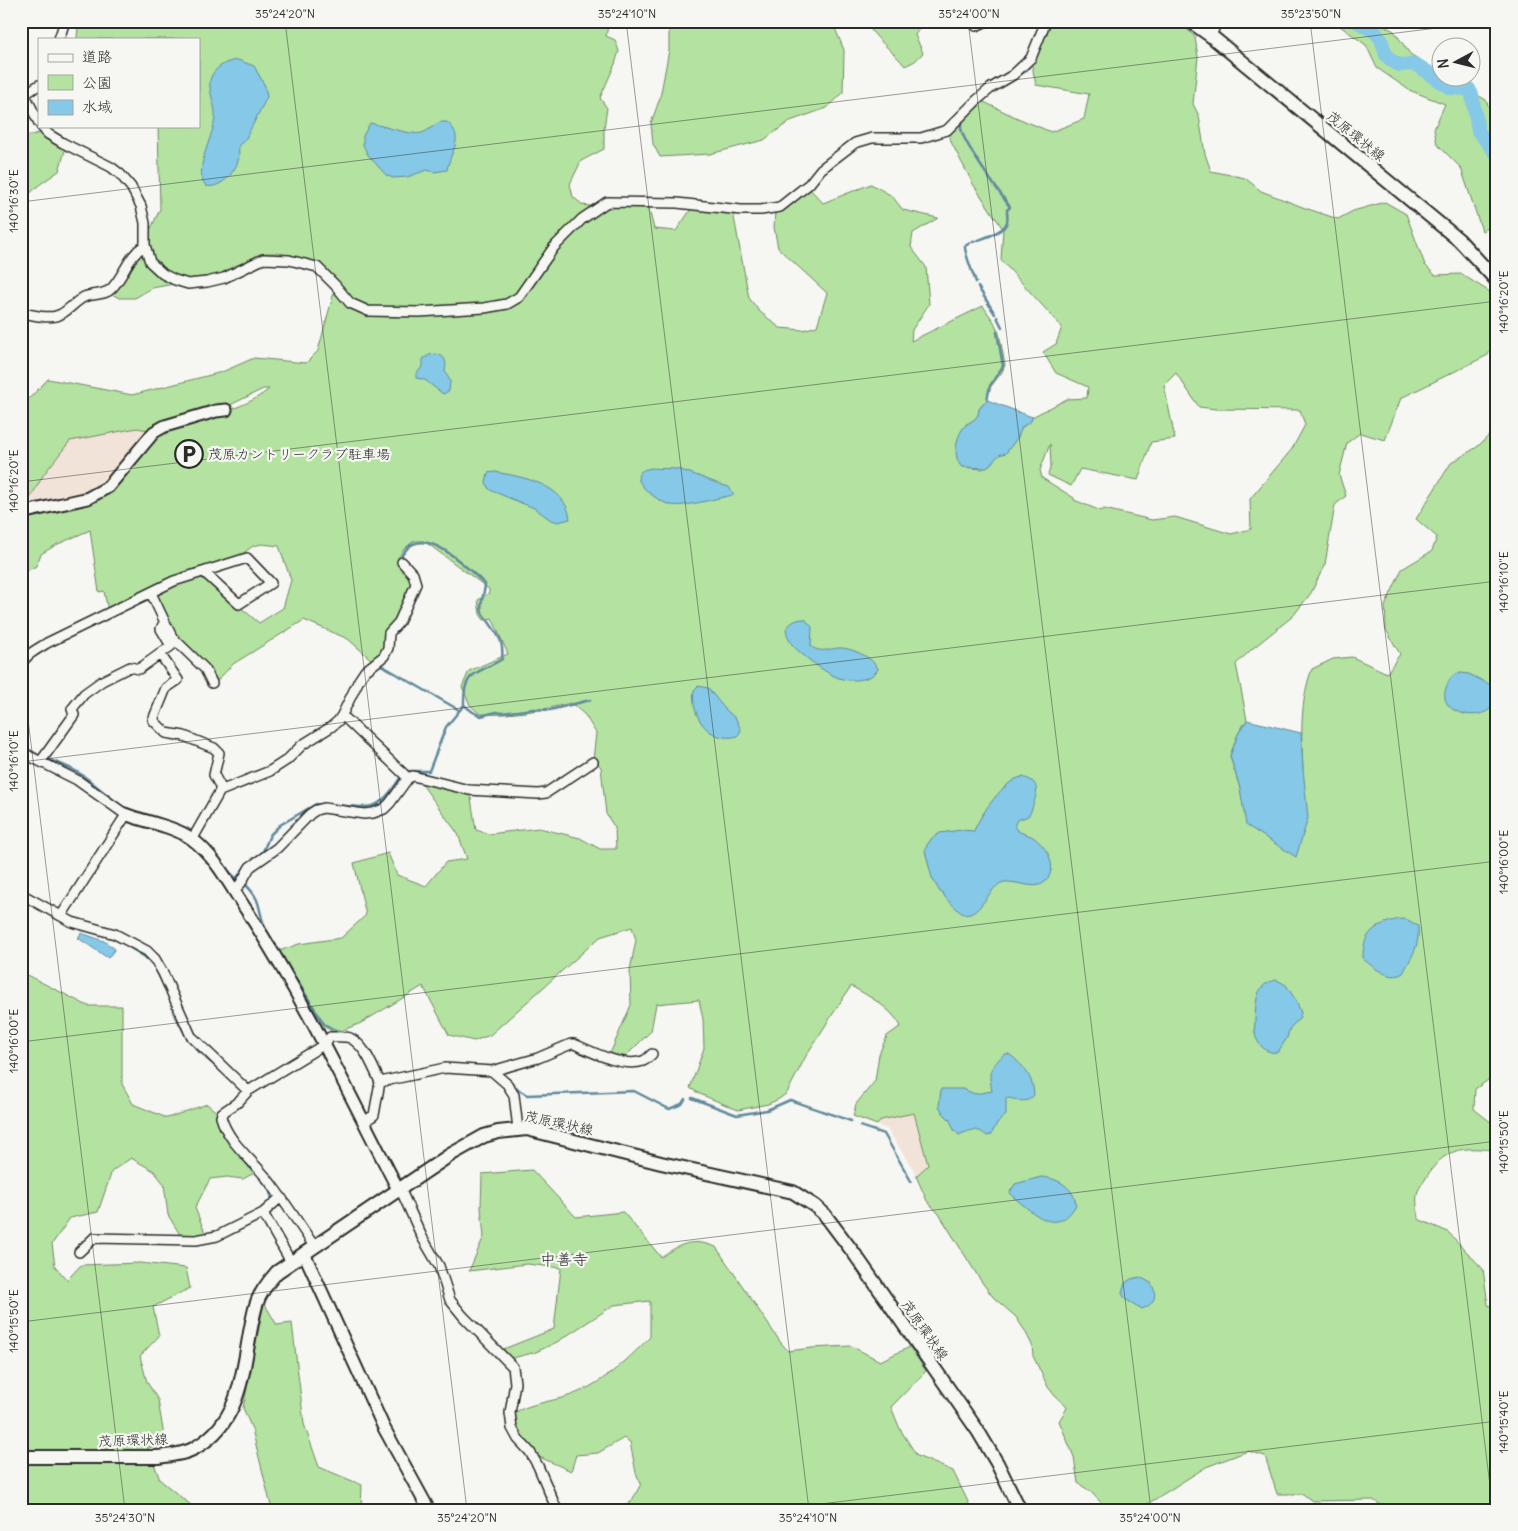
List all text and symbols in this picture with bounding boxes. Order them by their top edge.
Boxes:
text: 35°24'20"N [255,6,315,21]
text: 35°24'10"N [598,6,656,21]
text: 35°24'00"N [938,6,1000,21]
text: 35°23'50"N [1281,6,1341,21]
legend [38,38,200,128]
north arrow [1430,38,1480,88]
text: 道路 [82,47,112,66]
text: N [1434,58,1453,69]
text: 公園 [82,73,112,92]
text: 水域 [82,97,112,116]
street label: 茂原環状線 [1323,107,1389,165]
text: 140°16'30"E [6,169,21,233]
text: 140°16'20"E [1496,270,1511,334]
parking icon: 茂原カントリークラブ駐車場 [174,439,204,469]
place label: 茂原カントリークラブ駐車場 [208,445,390,463]
text: 140°16'20"E [6,449,21,513]
text: 140°16'10"E [1496,551,1511,613]
text: 140°16'10"E [6,730,21,792]
text: 140°16'00"E [1496,830,1511,894]
text: 140°16'00"E [6,1009,21,1073]
street label: 茂原環状線 [523,1107,595,1139]
text: 140°15'50"E [1496,1110,1511,1174]
district label: 中善寺 [540,1249,588,1269]
text: 140°15'50"E [6,1289,21,1353]
street label: 茂原環状線 [898,1296,952,1364]
text: 140°15'40"E [1496,1390,1511,1454]
street label: 茂原環状線 [98,1430,168,1450]
text: 35°24'30"N [95,1510,155,1525]
text: 35°24'20"N [437,1510,497,1525]
text: 35°24'10"N [779,1510,837,1525]
text: 35°24'00"N [1119,1510,1181,1525]

